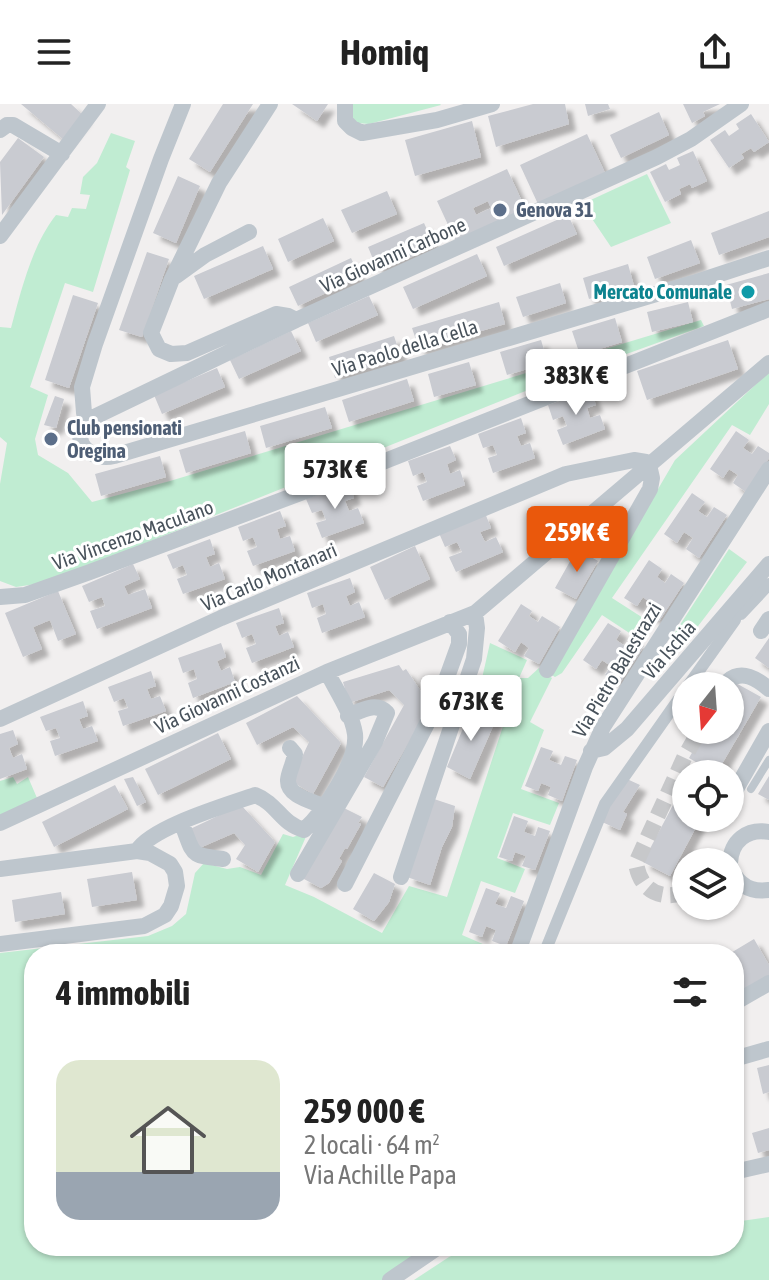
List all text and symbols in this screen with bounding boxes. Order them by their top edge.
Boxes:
icon: menu [32,30,76,74]
icon: share [693,30,737,74]
text: Homiq [340,31,429,73]
place label: Genova 31 [516,198,593,221]
marker: Genova 31 [491,201,509,219]
street label: Via Giovanni Carbone [317,212,469,297]
place label: Mercato Comunale [594,280,732,303]
marker: Mercato Comunale [739,283,757,301]
street label: Via Paolo della Cella [329,314,480,381]
pin: 383K € [511,349,641,417]
text: 383K € [544,360,608,390]
place label: Club pensionati Oregina [67,416,182,462]
marker: Club pensionati Oregina [42,430,60,448]
pin: 573K € [270,443,400,511]
text: 573K € [303,454,367,484]
street label: Via Vincenzo Maculano [49,495,216,574]
pin: 259K € [512,506,642,574]
text: 259K € [545,517,609,547]
street label: Via Carlo Montanari [198,538,340,615]
street label: Via Pietro Balestrazzi [567,598,666,741]
street label: Via Ischia [637,616,700,683]
street label: Via Giovanni Costanzi [151,651,303,738]
north arrow [672,672,744,744]
map controls [672,672,744,920]
pin: 673K € [406,675,536,743]
text: 673K € [439,686,503,716]
button: locate [672,760,744,832]
button: layers [672,848,744,920]
icon: filters [668,970,712,1014]
text: 4 immobili [56,973,190,1012]
text: 259 000 € [304,1091,425,1130]
icon: home [120,1092,216,1188]
text: 2 locali · 64 m² [304,1130,440,1160]
text: Via Achille Papa [304,1160,457,1190]

